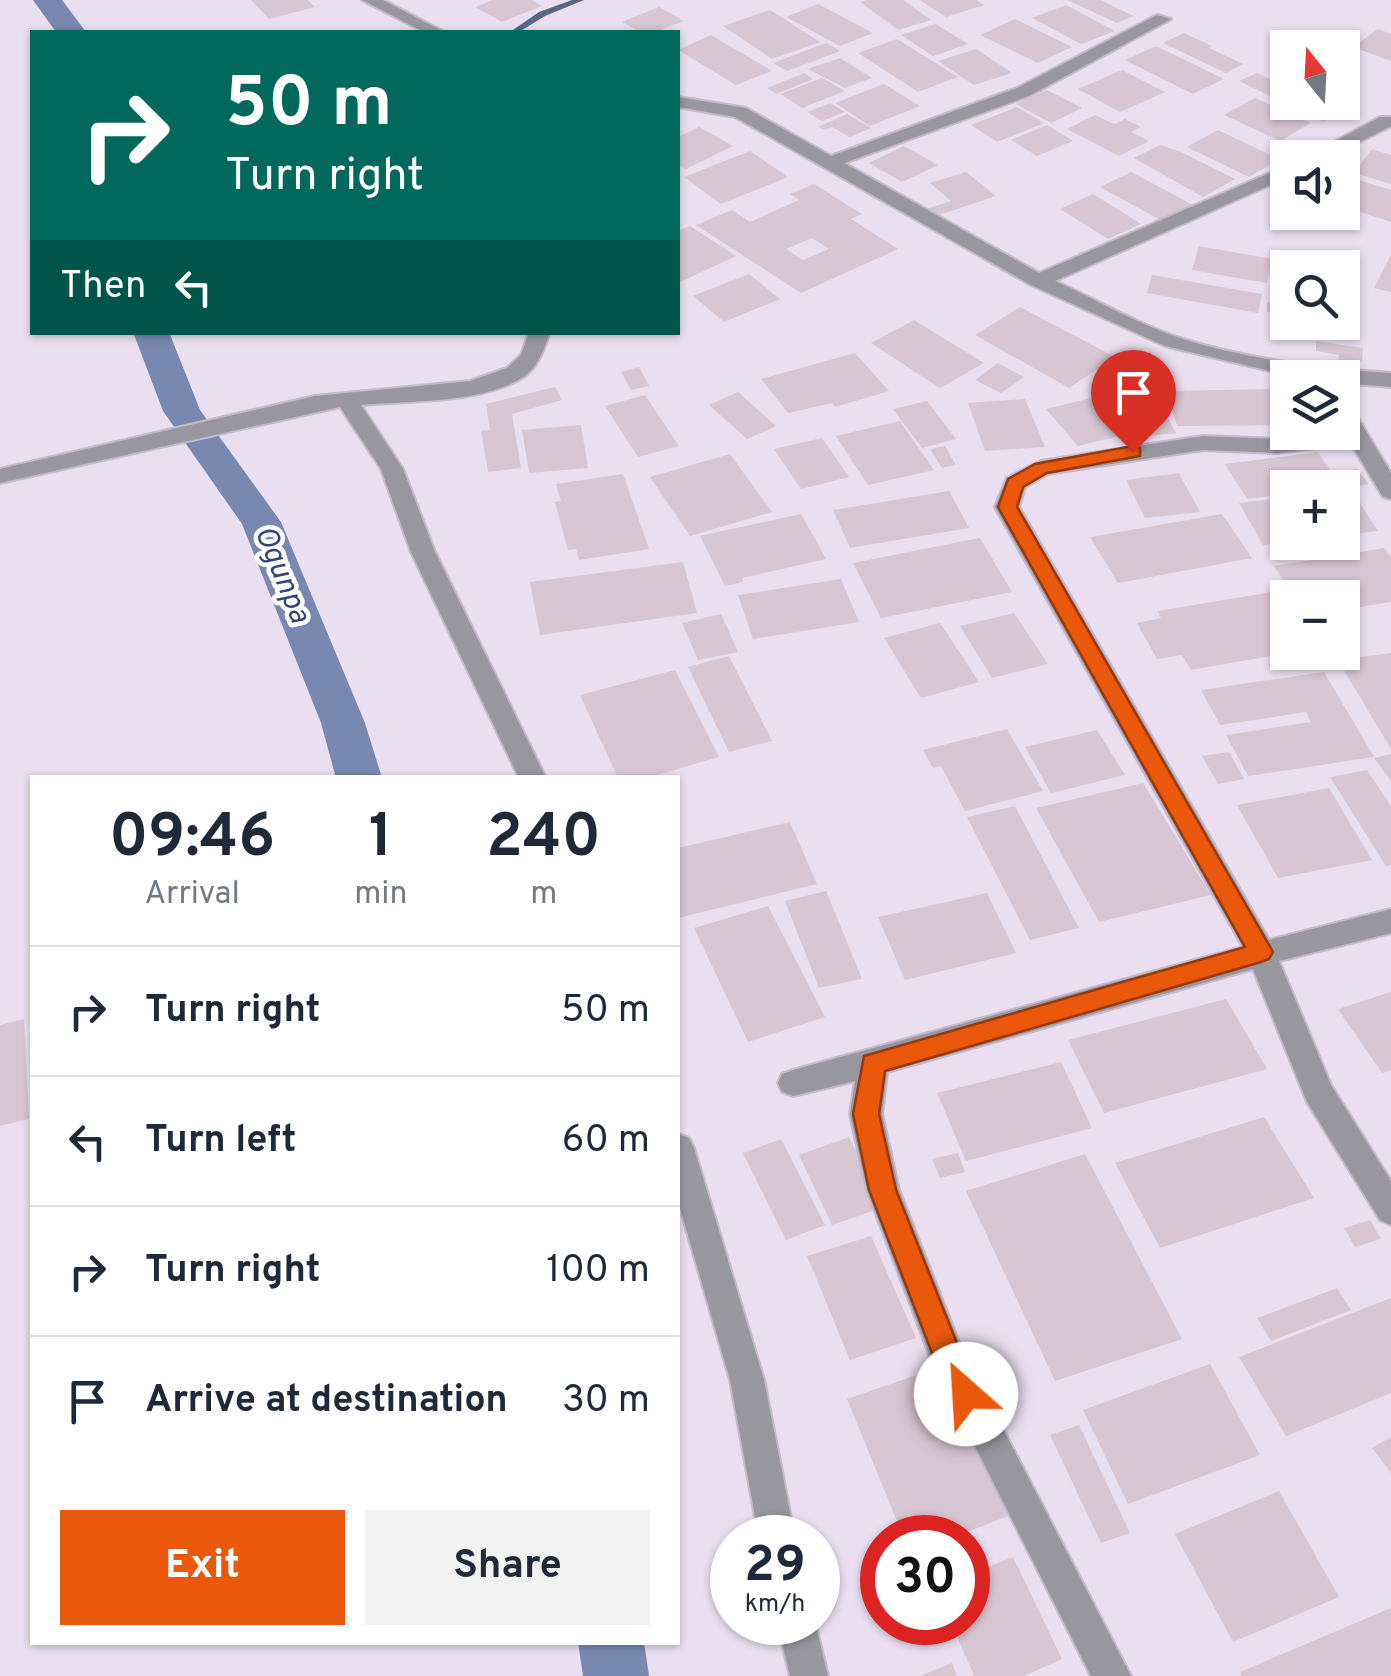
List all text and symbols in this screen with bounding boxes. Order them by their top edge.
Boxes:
north arrow [1270,30,1360,120]
map controls [1270,30,1360,670]
text: 50 m [225,62,392,151]
icon: right [60,70,190,200]
button: sound [1270,140,1360,230]
text: Turn right [225,149,424,206]
button: search [1270,250,1360,340]
icon: left [166,260,221,315]
text: Then [60,263,146,312]
pin [1091,350,1176,453]
button: layers [1270,360,1360,450]
icon: arrive [1106,365,1161,420]
button: + [1270,470,1360,560]
water label: Ogunpa [245,521,317,630]
button: − [1270,580,1360,670]
text: 09:46 [109,802,275,878]
text: 1 [369,802,393,878]
text: 240 [486,802,601,878]
text: Arrival [144,875,240,915]
text: min [354,875,407,915]
text: m [530,875,557,915]
icon: right [60,984,115,1039]
text: Turn right [145,987,320,1036]
text: 50 m [561,987,650,1036]
icon: left [60,1114,115,1169]
text: Turn left [145,1117,297,1166]
text: 60 m [562,1117,650,1166]
icon: right [60,1244,115,1299]
text: Turn right [145,1247,320,1296]
text: 100 m [546,1247,650,1296]
position arrow [914,1342,1018,1446]
icon: arrive [60,1374,115,1429]
text: Arrive at destination [145,1377,508,1426]
text: 30 m [562,1377,650,1426]
button: Exit [60,1510,345,1625]
button: Share [365,1510,650,1625]
speed limit sign: 30 [860,1515,990,1645]
text: 29 [744,1536,806,1599]
text: km/h [745,1589,805,1621]

